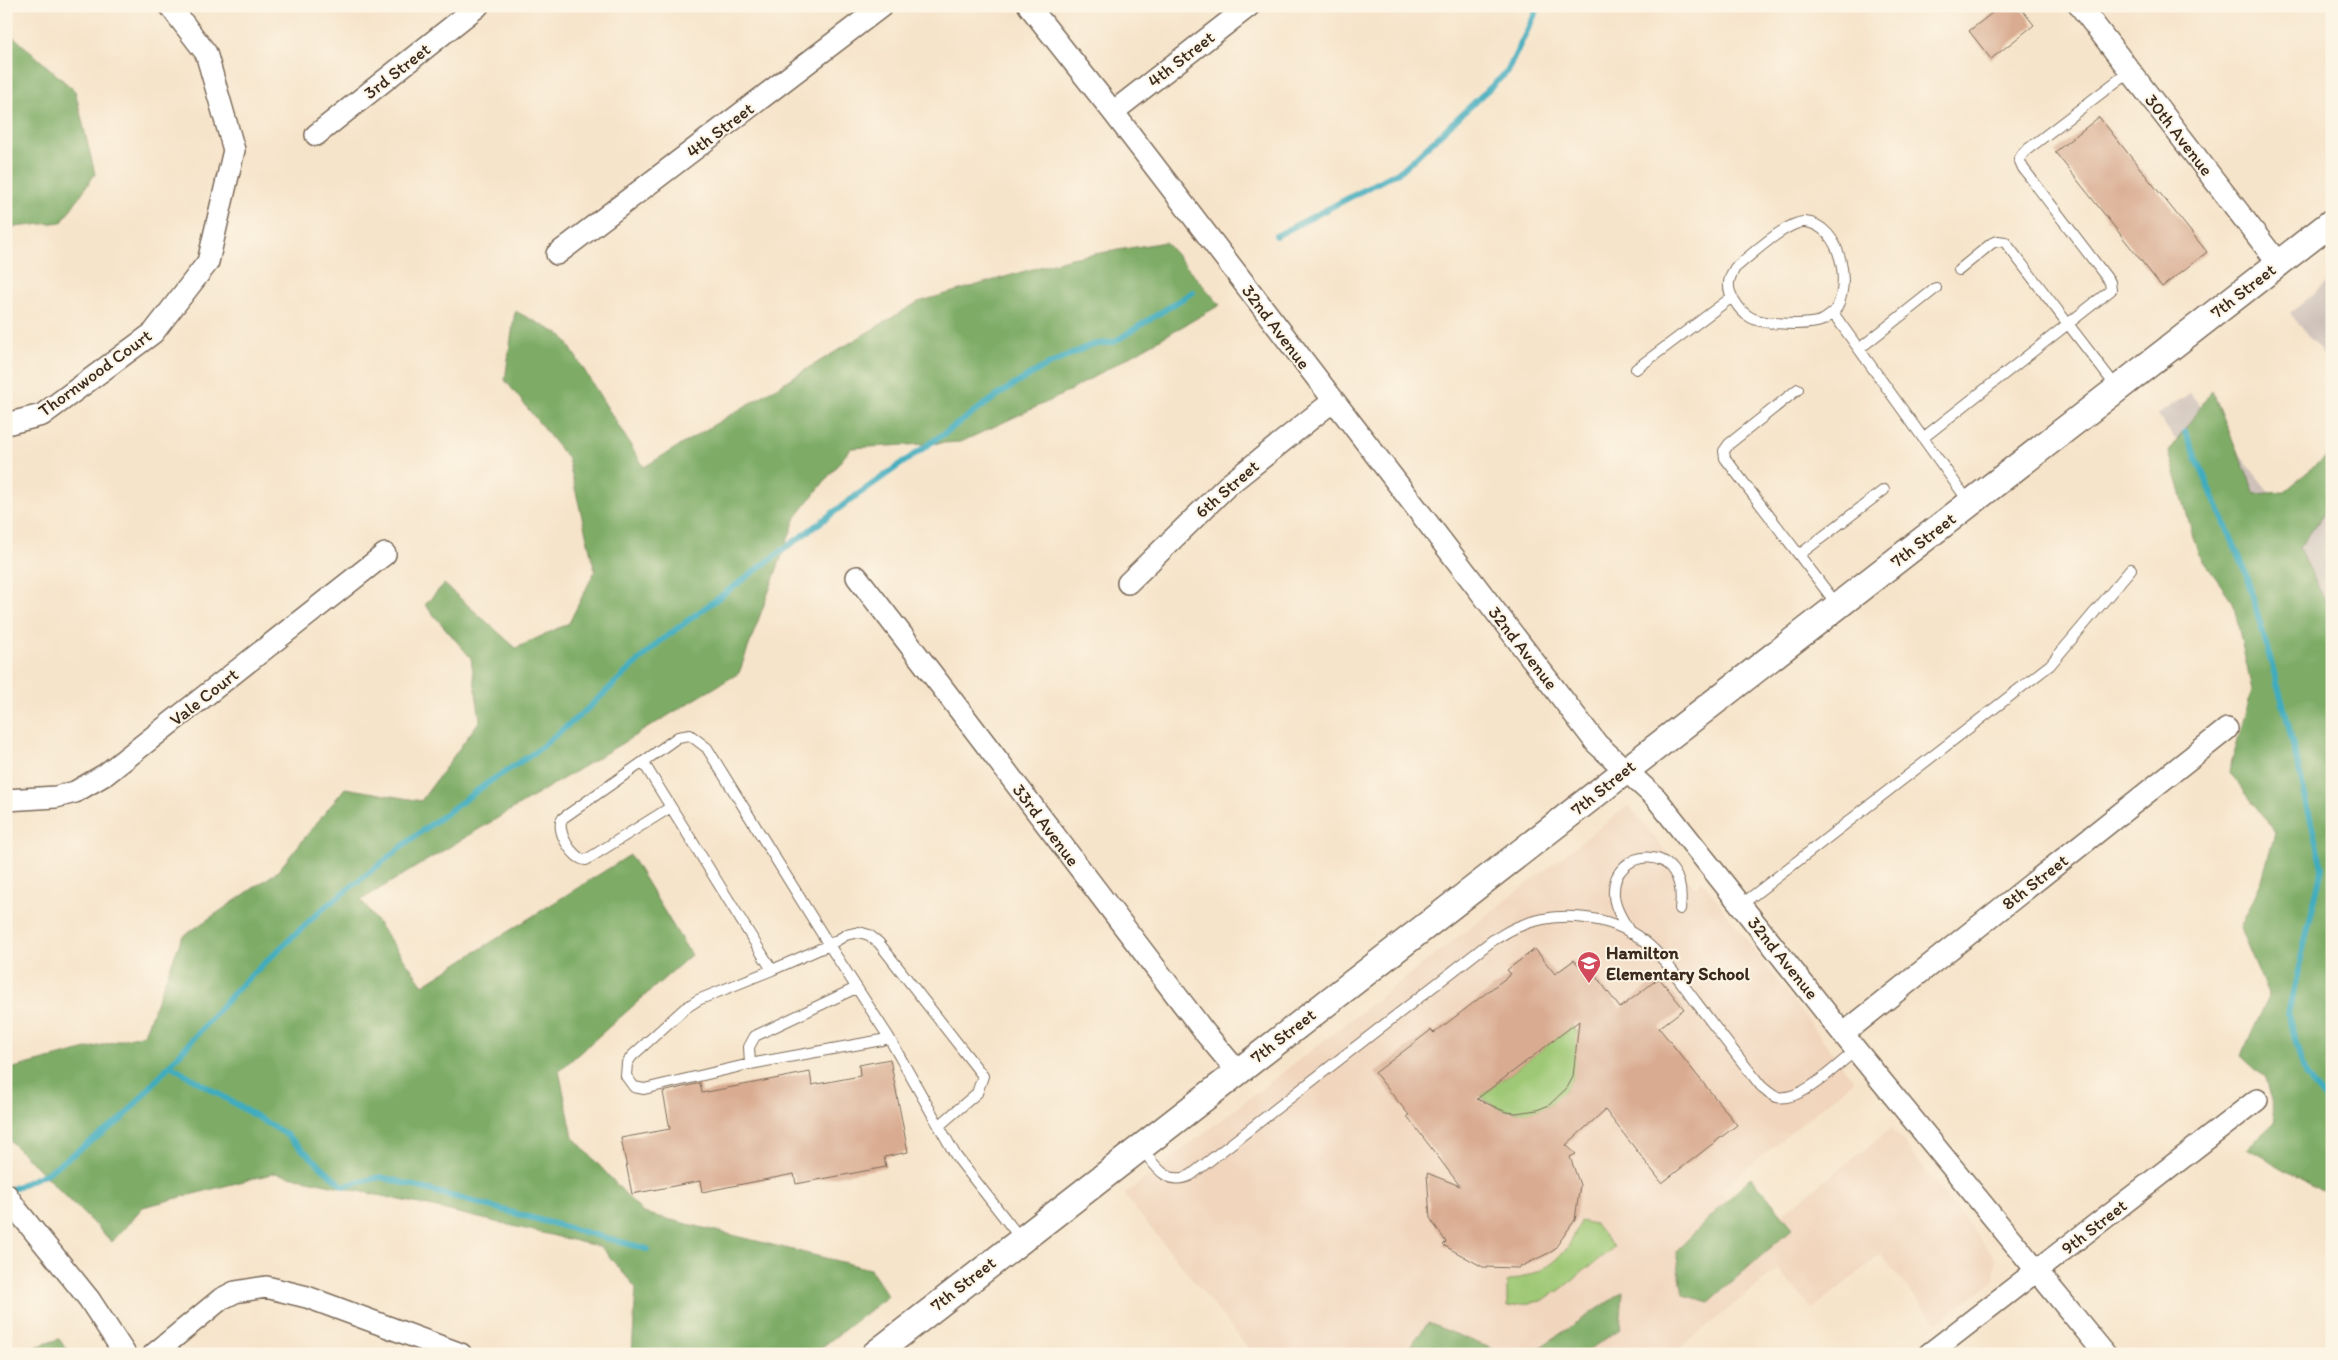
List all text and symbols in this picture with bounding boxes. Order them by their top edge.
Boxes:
street label: 4th Street [1143,26,1219,92]
street label: 3rd Street [359,38,435,104]
street label: 30th Avenue [2140,90,2218,180]
street label: 4th Street [682,97,758,162]
street label: 7th Street [2206,259,2280,323]
street label: 32nd Avenue [1237,280,1315,374]
street label: Thornwood Court [34,324,156,422]
street label: 6th Street [1191,455,1264,523]
street label: 7th Street [1886,508,1960,572]
street label: 32nd Avenue [1483,602,1563,694]
street label: Vale Court [165,663,243,731]
street label: 7th Street [1566,755,1640,821]
street label: 33rd Avenue [1008,779,1084,871]
street label: 8th Street [1998,849,2073,915]
street label: 32nd Avenue [1743,912,1823,1004]
place label: Hamilton Elementary School [1606,942,1750,985]
school or university icon: Hamilton Elementary School [1576,950,1602,984]
street label: 7th Street [1246,1004,1320,1068]
street label: 9th Street [2057,1194,2131,1259]
street label: 7th Street [926,1252,1000,1316]

